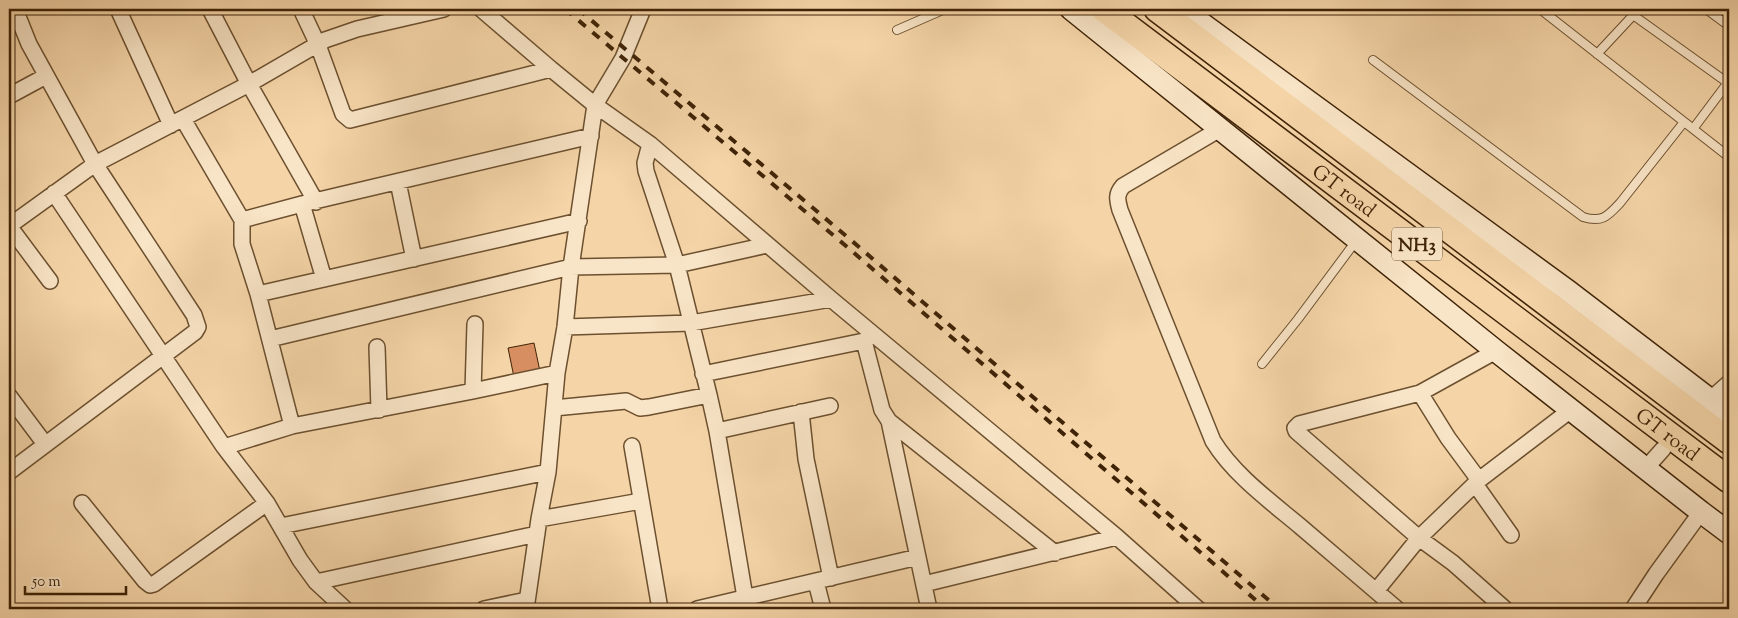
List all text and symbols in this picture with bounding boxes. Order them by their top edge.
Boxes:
street label: GT road [1305,158,1381,226]
road number: NH3 [1392,228,1442,260]
street label: GT road [1628,402,1704,470]
scale bar [25,563,126,595]
text: 50 m [31,572,61,593]

